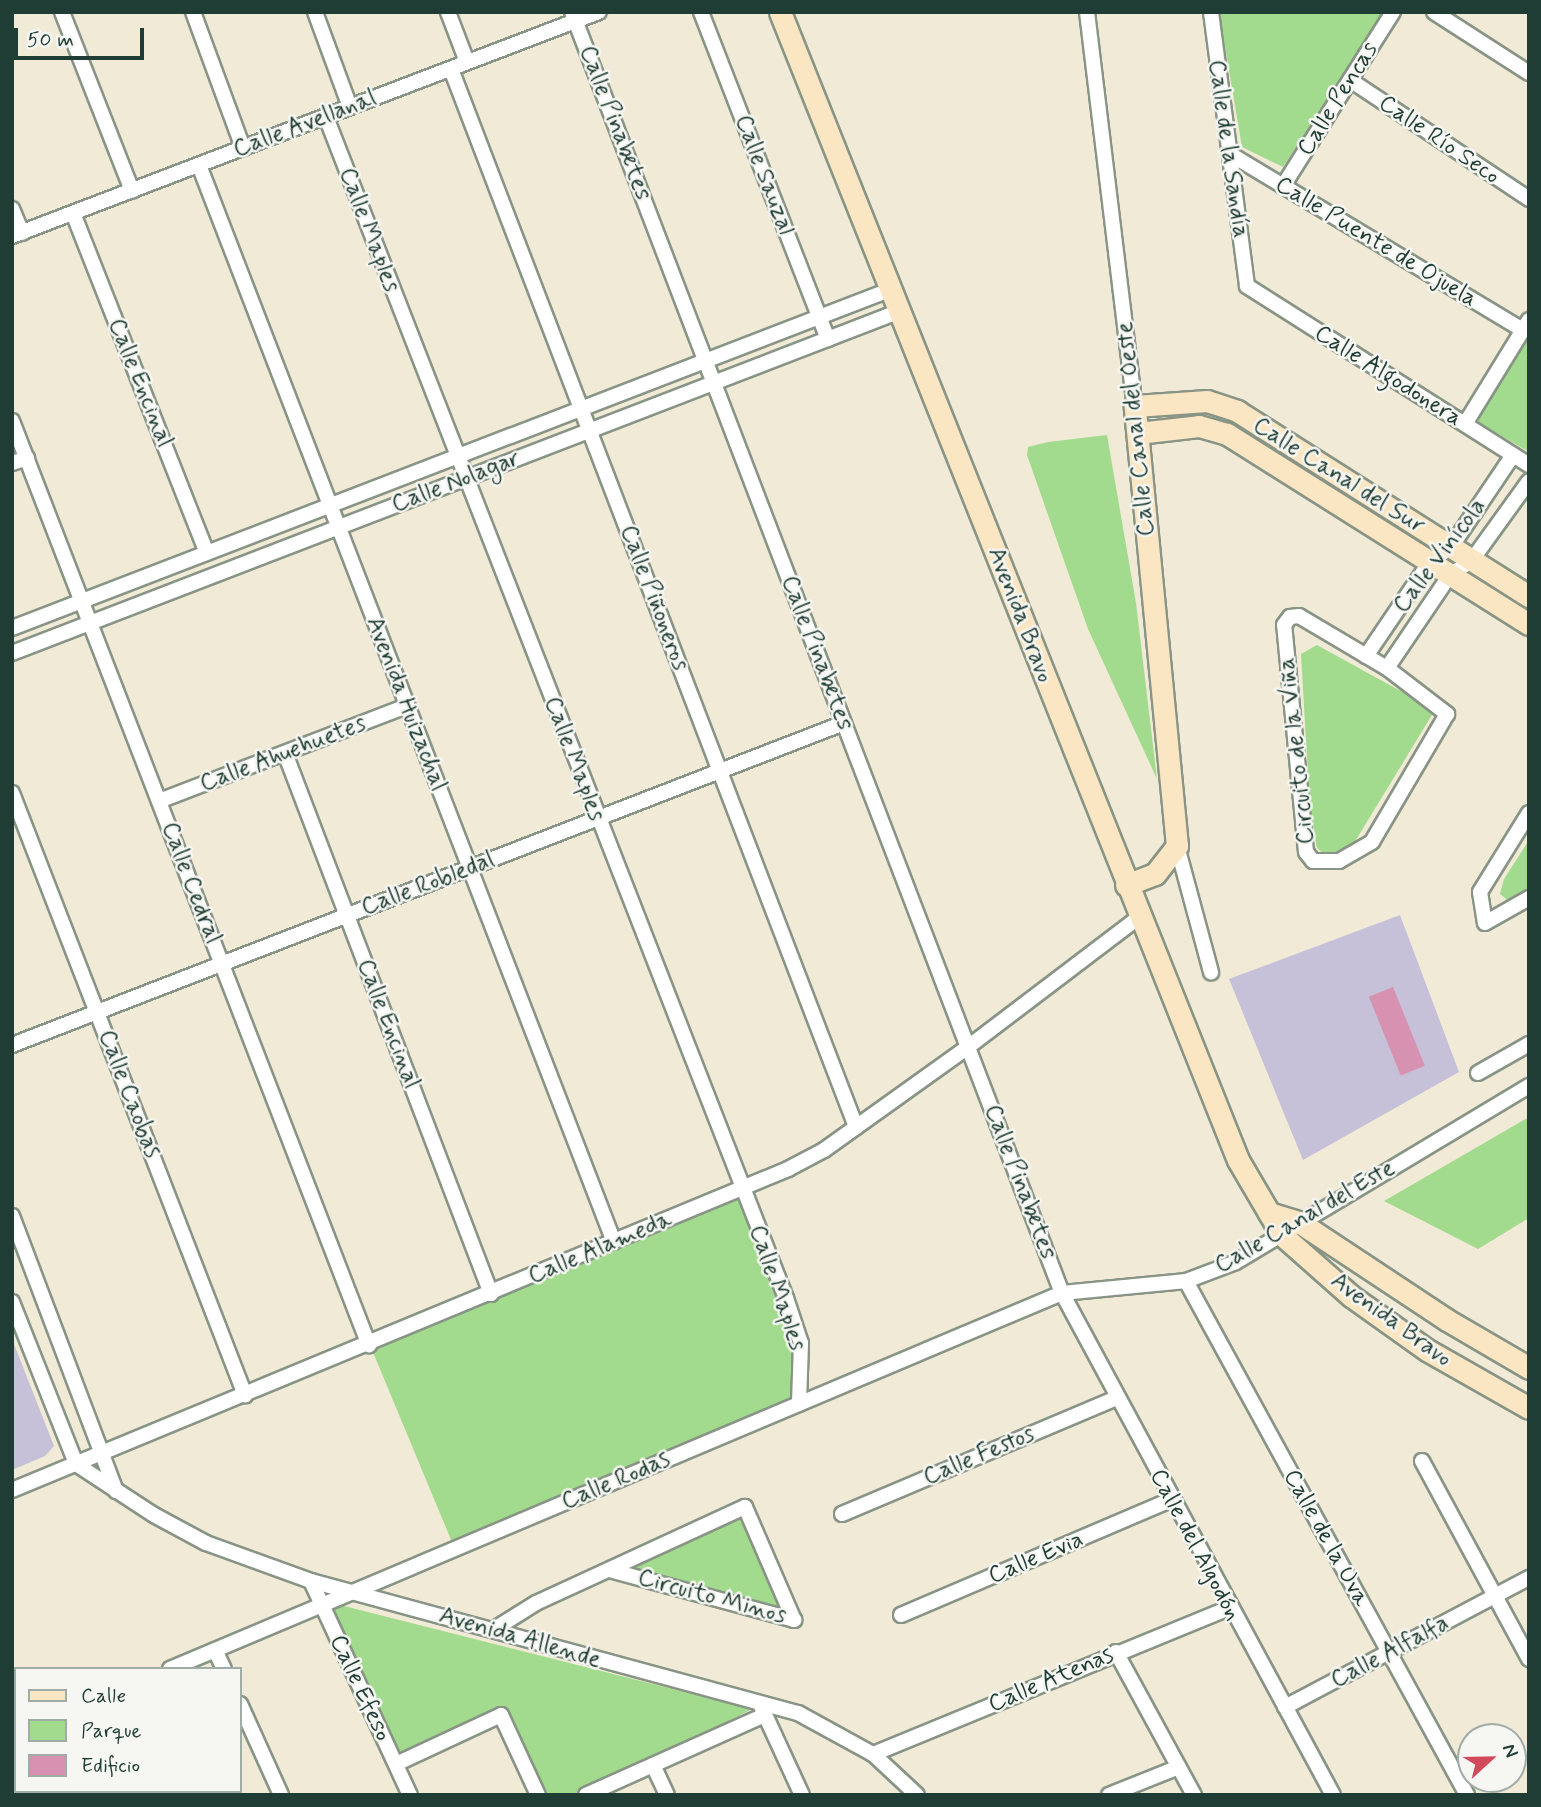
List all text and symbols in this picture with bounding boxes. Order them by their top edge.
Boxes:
scale bar [18,14,147,58]
text: 50 m [27,26,74,54]
street label: Calle Pencas [1292,37,1384,161]
street label: Calle Pinabetes [573,43,657,203]
street label: Calle de la Sandía [1201,57,1255,241]
street label: Calle Avellanal [230,84,380,164]
street label: Calle Río Seco [1372,89,1506,191]
street label: Calle Sauzal [728,112,800,238]
street label: Calle Maples [333,165,405,295]
street label: Calle Puente de Ojuela [1271,171,1481,313]
street label: Calle Encinal [101,313,179,453]
street label: Calle Algodonera [1310,320,1466,432]
street label: Calle Canal del Oeste [1111,321,1161,537]
street label: Calle Canal del Sur [1249,413,1429,539]
street label: Calle Nolagar [386,444,526,520]
street label: Calle Vinícola [1388,493,1492,619]
street label: Calle Piñoneros [613,522,695,674]
street label: Avenida Bravo [981,542,1059,688]
street label: Calle Pinabetes [775,573,859,733]
street label: Avenida Huizachal [359,611,453,797]
street label: Circuito de la Viña [1273,657,1321,845]
street label: Calle Maples [538,694,610,824]
street label: Calle Ahuehuetes [197,710,369,798]
street label: Calle Cedral [155,818,227,948]
street label: Calle Robledal [356,845,500,923]
street label: Calle Encinal [350,954,426,1094]
street label: Calle Caobas [91,1026,167,1162]
street label: Calle Pinabetes [978,1102,1062,1262]
street label: Calle Canal del Este [1211,1154,1399,1280]
street label: Calle Alameda [525,1205,675,1291]
street label: Calle Maples [742,1223,812,1353]
street label: Avenida Bravo [1324,1266,1458,1374]
street label: Calle Festos [919,1420,1039,1492]
street label: Calle Rodas [557,1445,675,1517]
street label: Calle del Algodón [1142,1463,1248,1627]
street label: Calle de la Uva [1277,1465,1375,1611]
street label: Calle Evia [983,1525,1089,1591]
street label: Circuito Minos [638,1564,786,1630]
street label: Avenida Allende [436,1601,604,1675]
street label: Calle Alfalfa [1325,1608,1455,1696]
street label: Calle Efeso [323,1631,397,1745]
street label: Calle Atenas [983,1640,1119,1720]
legend [14,1667,242,1793]
text: Calle [81,1682,126,1710]
text: Parque [81,1717,141,1745]
north arrow [1457,1723,1527,1793]
text: N [1496,1740,1524,1761]
text: Edificio [81,1752,140,1780]

